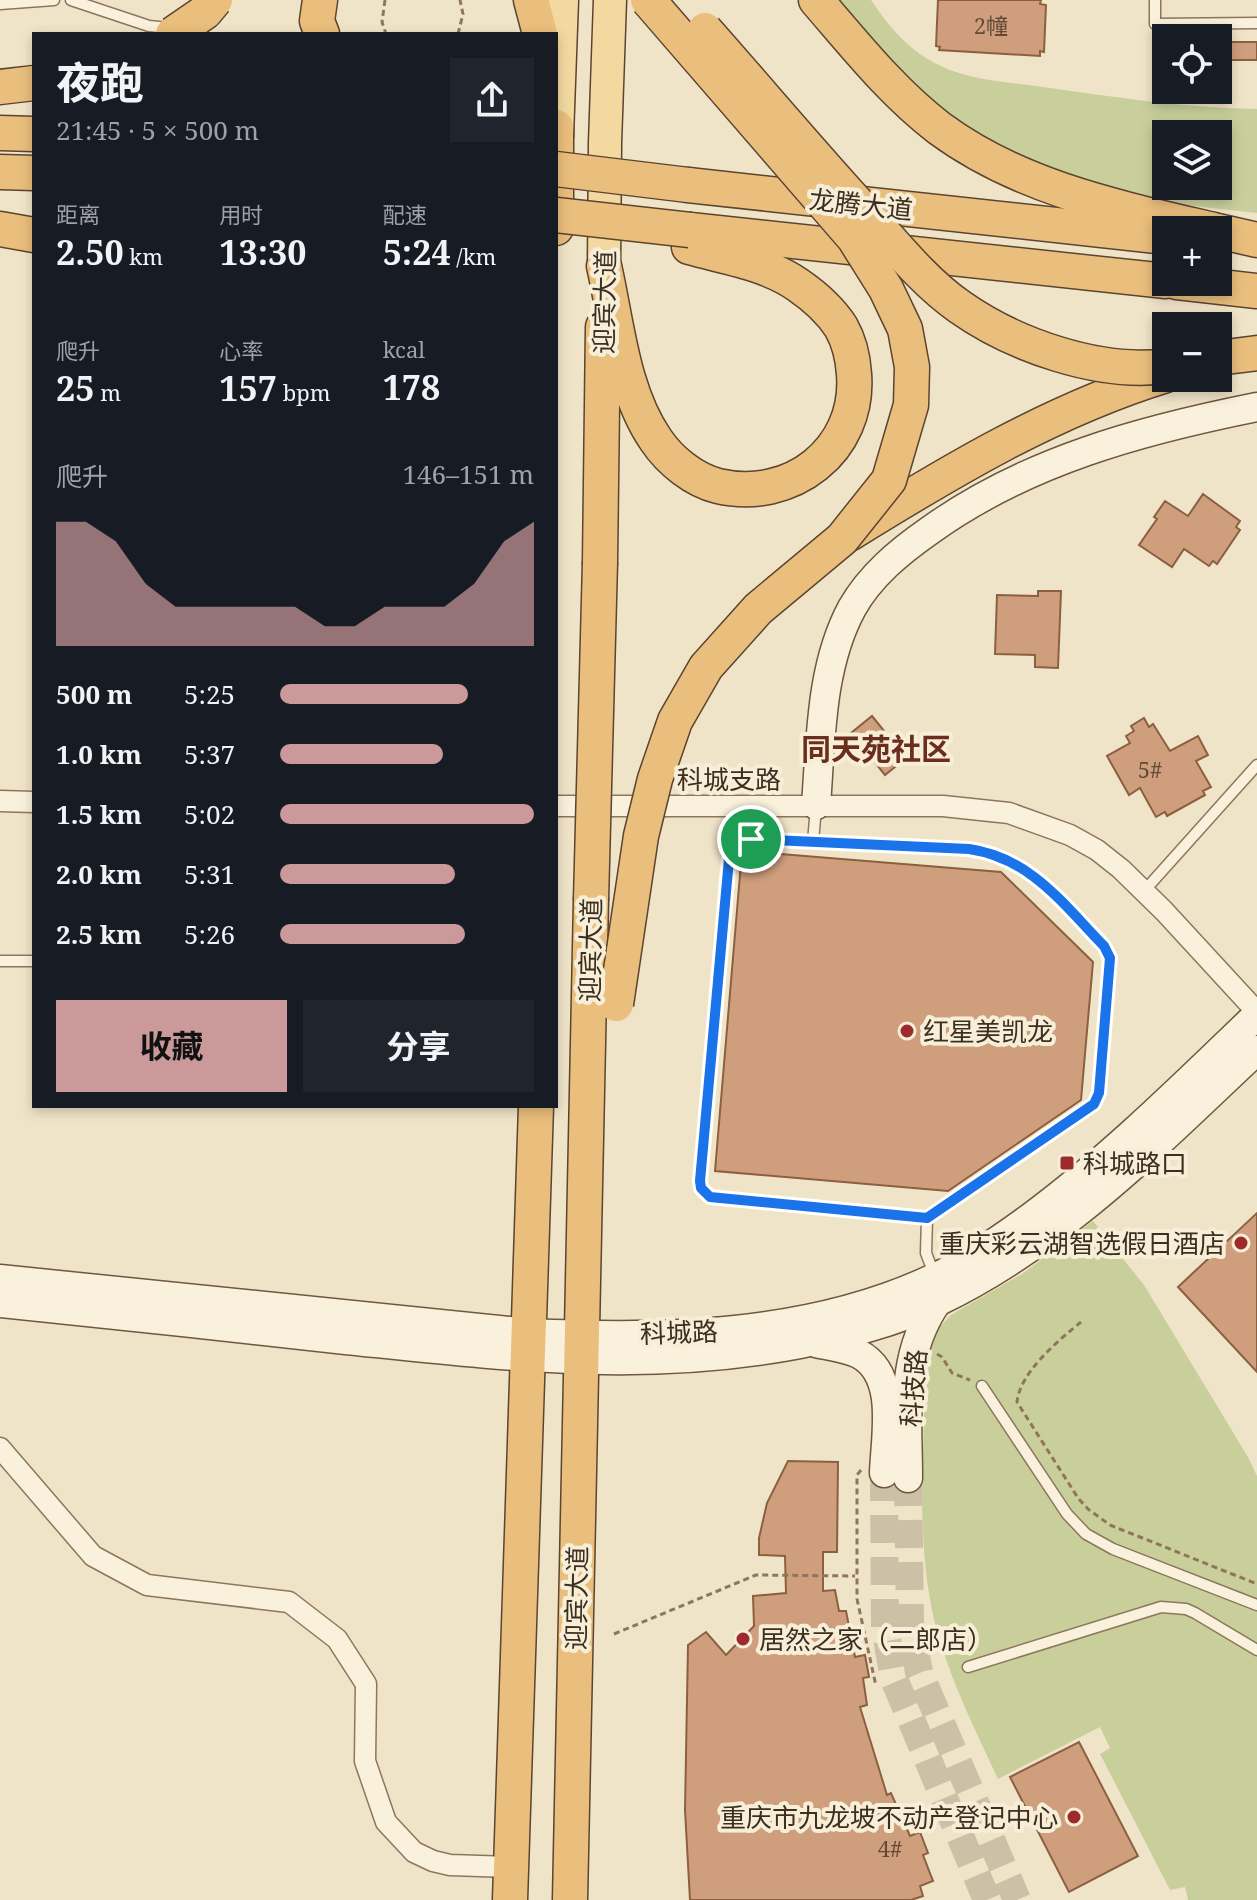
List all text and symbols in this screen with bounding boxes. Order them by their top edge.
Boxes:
house number: 2幢 [974,10,1008,40]
map controls [1152,24,1232,392]
button: locate [1152,24,1232,104]
text: 夜跑 [56,52,144,112]
button: share [450,58,534,142]
text: 21:45 · 5 × 500 m [56,112,259,148]
button: layers [1152,120,1232,200]
street label: 龙腾大道 [807,181,915,227]
text: 距离 [56,199,100,229]
text: 用时 [219,199,263,229]
text: 配速 [383,199,427,229]
button: + [1152,216,1232,296]
text: 2.50 [56,229,124,275]
text: 13:30 [219,229,307,275]
text: 5:24 [383,229,451,275]
text: km [124,241,163,271]
text: /km [451,241,496,271]
street label: 迎宾大道 [585,250,623,354]
button: − [1152,312,1232,392]
text: kcal [383,334,425,364]
text: 爬升 [56,335,100,365]
text: 心率 [219,335,263,365]
text: 178 [383,364,440,410]
text: 25 [56,365,94,411]
text: 157 [219,365,277,411]
text: m [94,377,121,407]
text: bpm [277,377,331,407]
text: 146–151 m [402,456,534,492]
text: 爬升 [56,458,108,494]
text: 500 m [56,676,132,712]
text: 5:25 [184,676,235,712]
district label: 同天苑社区 [801,728,951,769]
text: 1.0 km [56,736,142,772]
text: 5:37 [184,736,235,772]
house number: 5# [1138,754,1162,784]
street label: 科城支路 [677,761,781,797]
text: 1.5 km [56,796,142,832]
text: 5:02 [184,796,235,832]
pin [717,805,785,873]
icon: arrive [729,817,773,861]
text: 2.0 km [56,856,142,892]
text: 5:31 [184,856,235,892]
street label: 迎宾大道 [571,898,609,1002]
text: 2.5 km [56,916,142,952]
text: 5:26 [184,916,235,952]
button: 收藏 [56,1000,287,1092]
button: 分享 [303,1000,534,1092]
place label: 红星美凯龙 [923,1013,1053,1049]
marker: 红星美凯龙 [898,1022,916,1040]
place label: 科城路口 [1083,1145,1187,1181]
marker: 科城路口 [1058,1154,1076,1172]
place label: 重庆彩云湖智选假日酒店 [939,1225,1225,1261]
marker: 重庆彩云湖智选假日酒店 [1232,1234,1250,1252]
street label: 科城路 [639,1313,719,1351]
street label: 科技路 [892,1348,934,1428]
street label: 迎宾大道 [557,1546,595,1650]
place label: 居然之家（二郎店） [759,1621,993,1657]
marker: 居然之家（二郎店） [734,1630,752,1648]
place label: 重庆市九龙坡不动产登记中心 [720,1799,1058,1835]
marker: 重庆市九龙坡不动产登记中心 [1065,1808,1083,1826]
house number: 4# [878,1833,902,1863]

